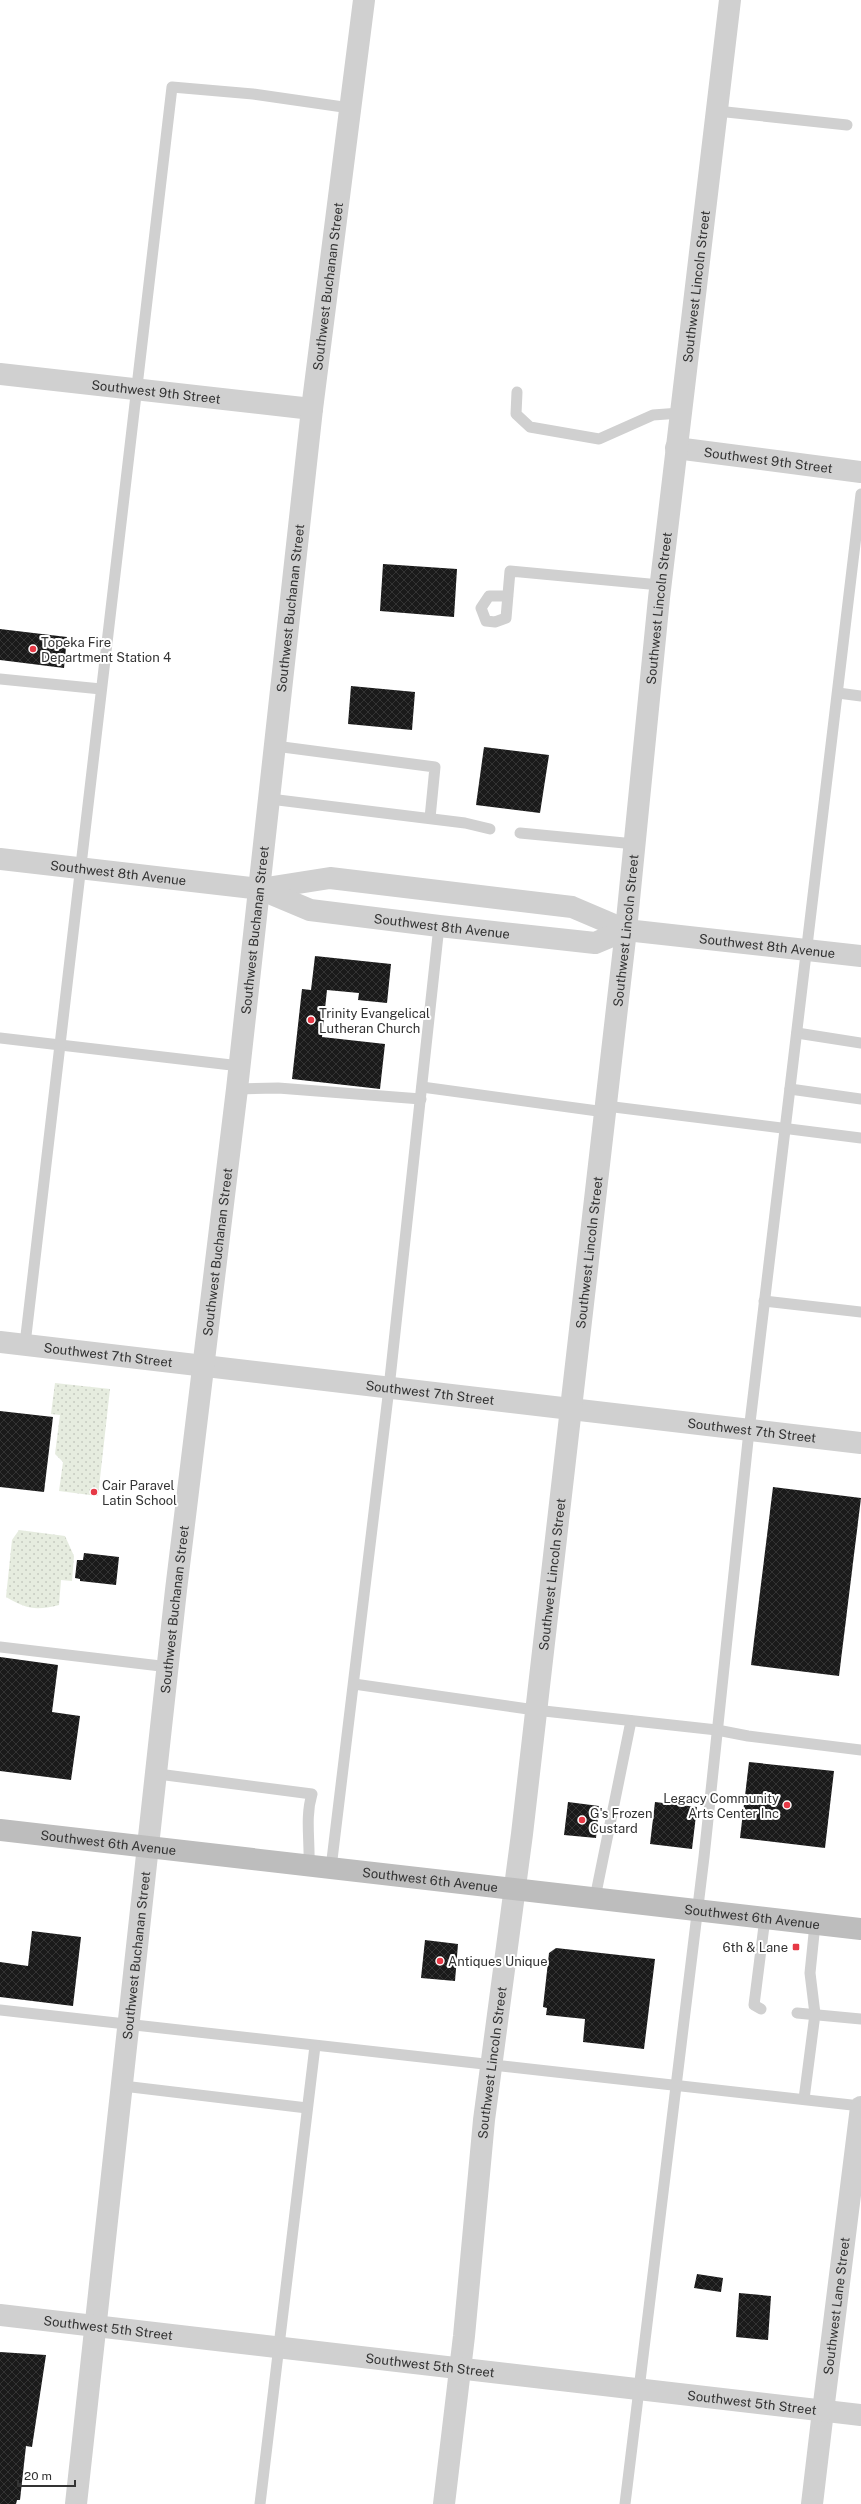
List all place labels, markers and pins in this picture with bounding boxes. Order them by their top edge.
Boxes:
place label: Topeka Fire Department Station 4 [41,635,171,665]
marker: Topeka Fire Department Station 4 [28,644,38,654]
place label: Trinity Evangelical Lutheran Church [319,1006,430,1036]
marker: Trinity Evangelical Lutheran Church [306,1015,316,1025]
place label: Cair Paravel Latin School [102,1478,177,1508]
marker: Cair Paravel Latin School [89,1487,99,1497]
place label: Legacy Community Arts Center Inc [663,1791,779,1821]
marker: Legacy Community Arts Center Inc [782,1800,792,1810]
place label: G's Frozen Custard [590,1806,652,1836]
marker: G's Frozen Custard [577,1815,587,1825]
place label: 6th & Lane [722,1940,788,1955]
marker: 6th & Lane [791,1942,801,1952]
place label: Antiques Unique [448,1954,548,1969]
marker: Antiques Unique [435,1956,445,1966]

